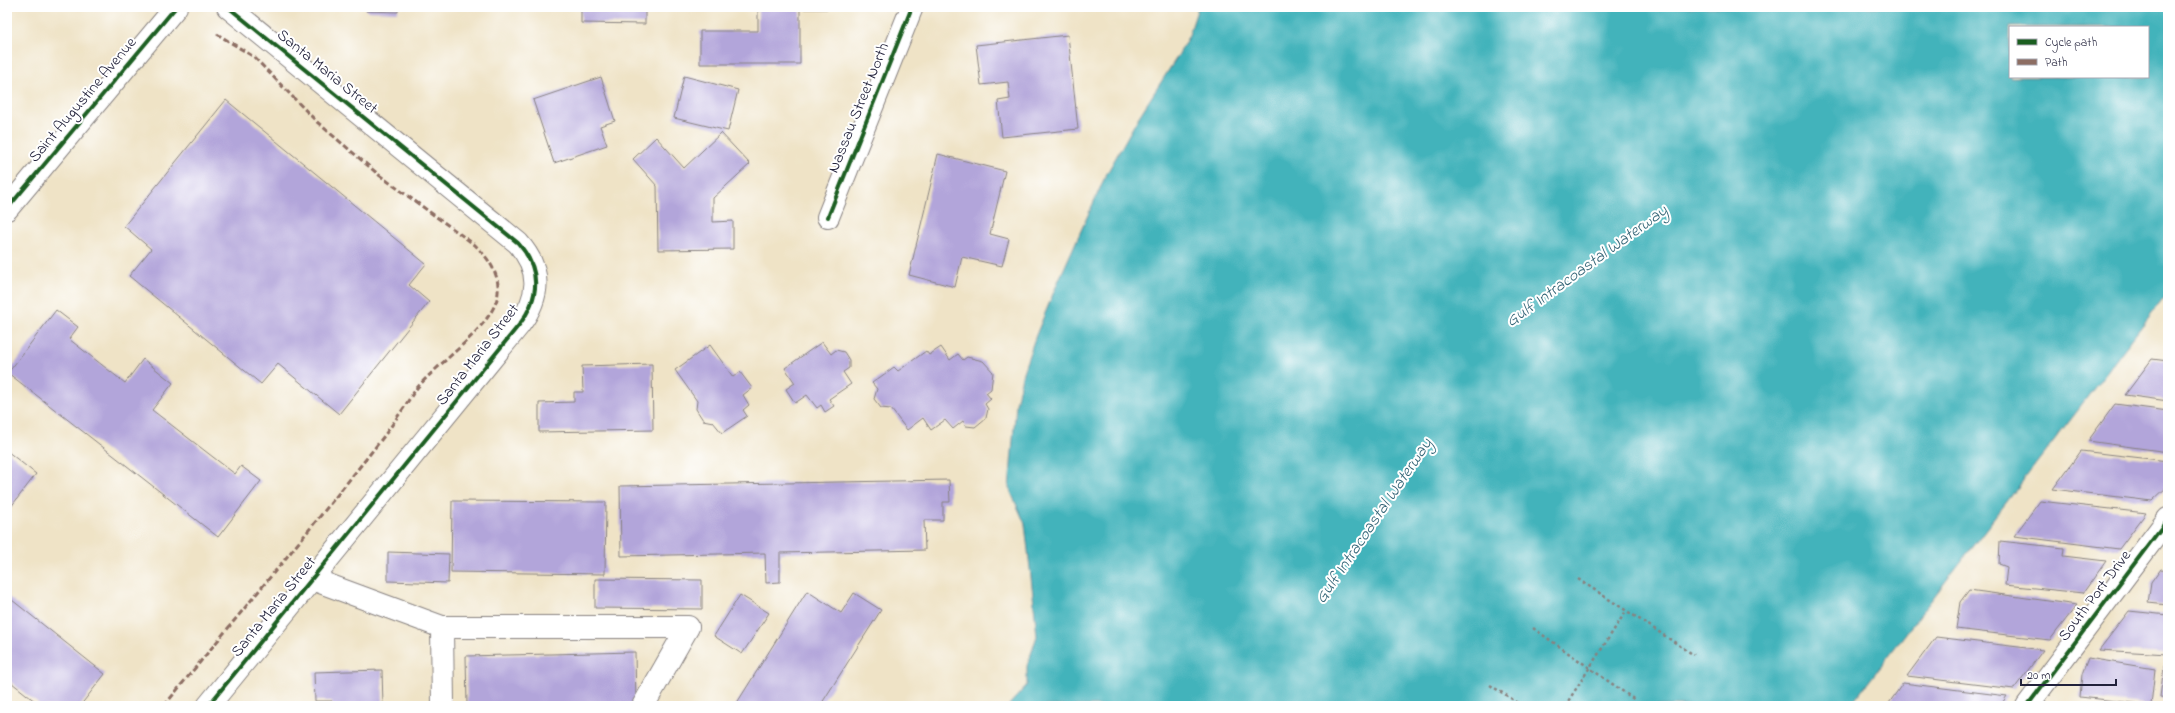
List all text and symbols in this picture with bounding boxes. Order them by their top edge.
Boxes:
street label: Santa Maria Street [271,24,383,121]
legend [2009,26,2149,78]
street label: Saint Augustine Avenue [23,31,143,168]
text: Cycle path [2045,34,2097,53]
street label: Nassau Street North [822,39,896,177]
text: Path [2045,54,2068,72]
water label: Gulf Intracoastal Waterway [1501,198,1674,334]
street label: Santa Maria Street [430,298,526,411]
water label: Gulf Intracoastal Waterway [1309,433,1440,609]
street label: South Port Drive [2053,545,2138,647]
street label: Santa Maria Street [226,551,323,663]
scale bar [2021,661,2116,687]
text: 20 m [2027,667,2050,685]

